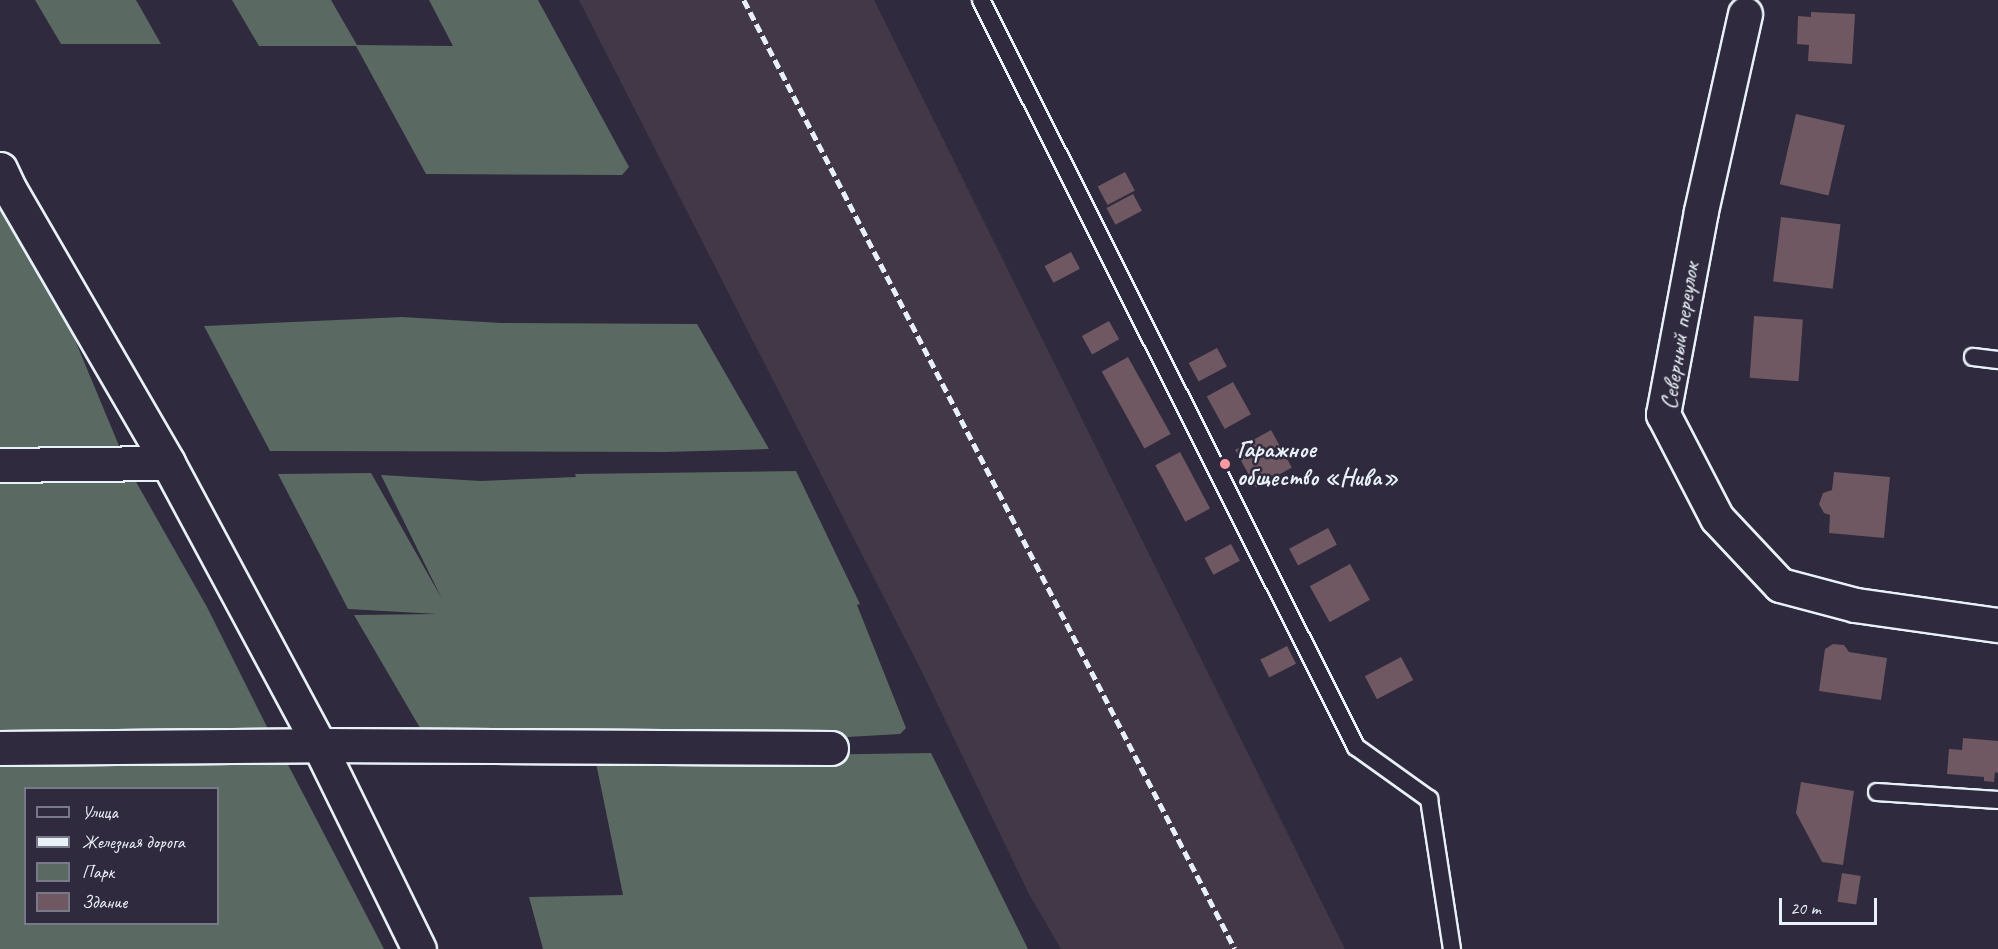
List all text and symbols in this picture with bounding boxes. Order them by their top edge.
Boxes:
street label: Северный переулок [1654,260,1706,412]
place label: Гаражное общество «Нива» [1237,436,1398,492]
marker: Гаражное общество «Нива» [1218,457,1232,471]
legend [24,787,219,925]
text: Улица [82,801,118,823]
text: Железная дорога [82,831,185,853]
text: Парк [82,861,114,883]
scale bar [1782,886,1880,924]
text: Здание [82,891,127,913]
text: 20 m [1790,897,1821,919]

